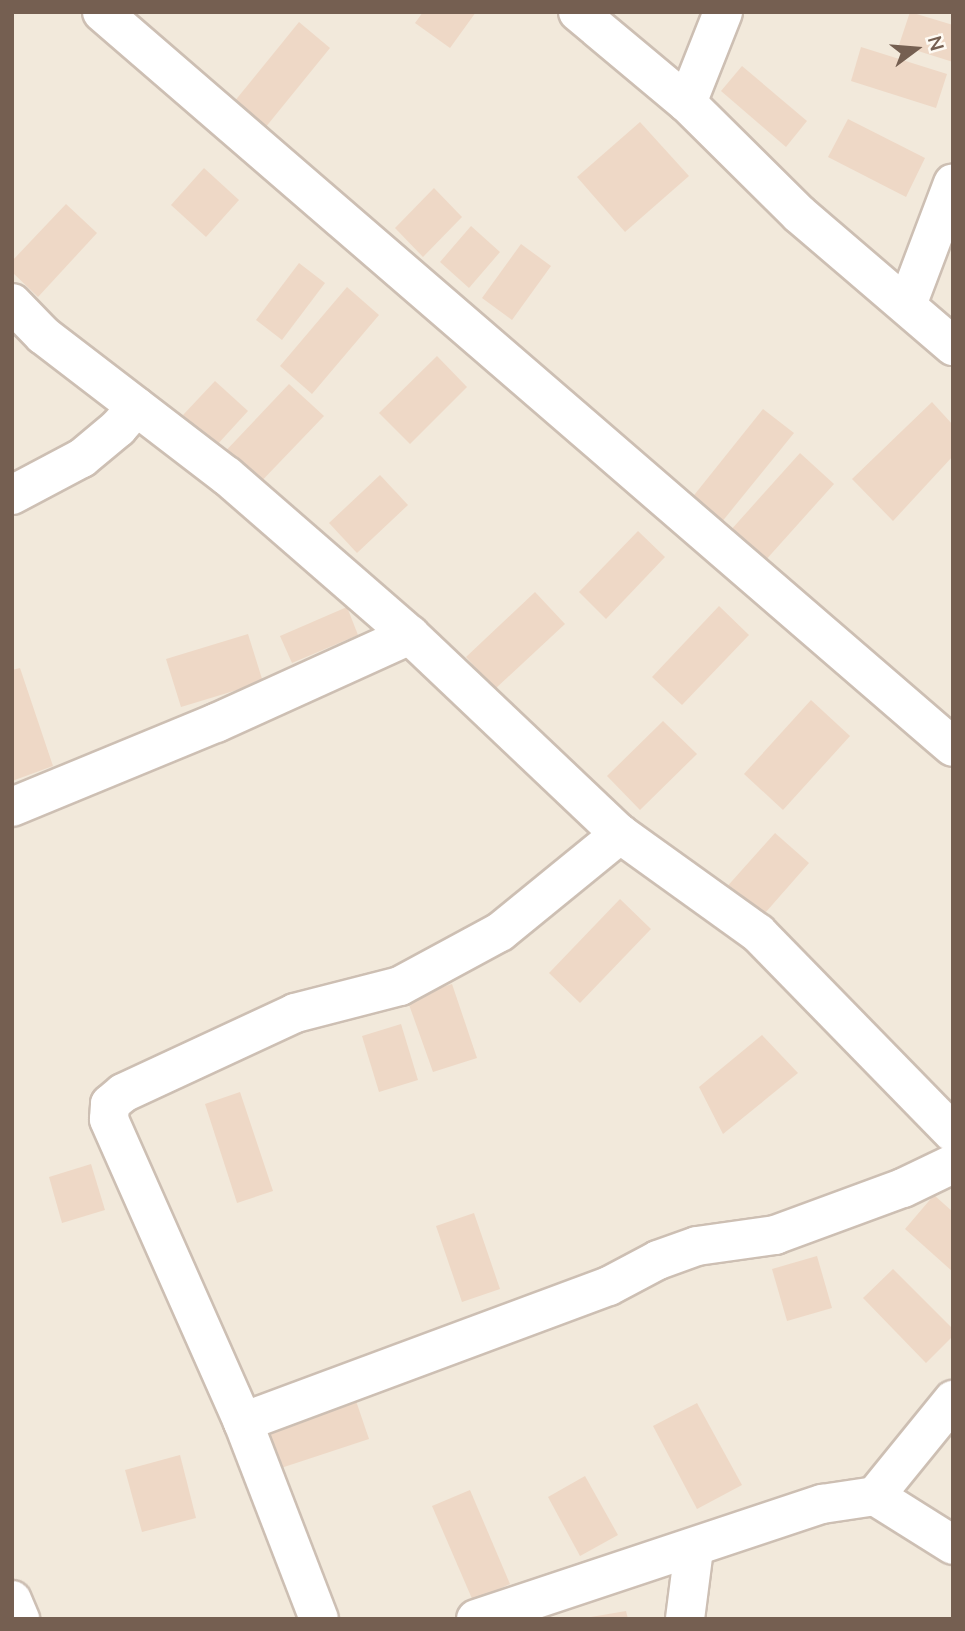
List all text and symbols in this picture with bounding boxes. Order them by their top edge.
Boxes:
north arrow [881,14,951,84]
text: N [923,33,950,53]

